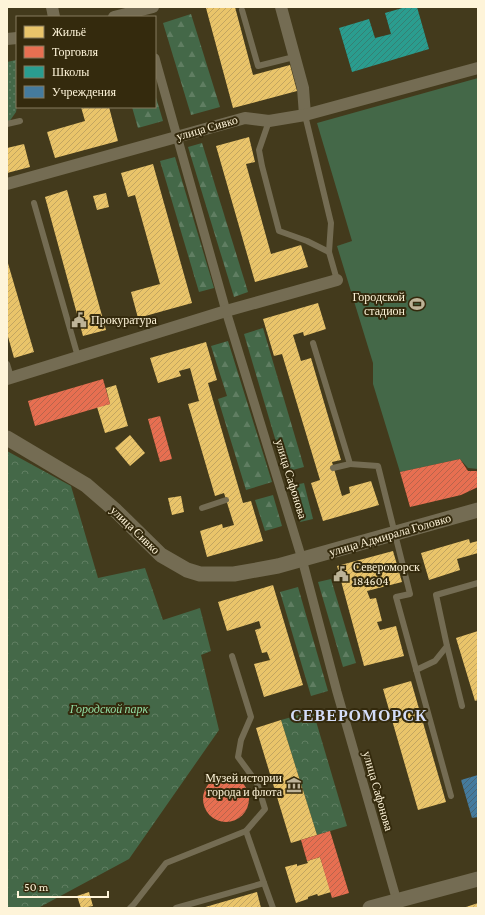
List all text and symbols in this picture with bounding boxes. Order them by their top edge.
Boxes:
legend [16,16,156,108]
text: Жильё [52,25,86,39]
text: Торговля [52,45,99,59]
text: Школы [52,65,89,79]
text: Учреждения [52,85,116,99]
street label: улица Сивко [175,113,239,143]
place label: Городской стадион [352,290,406,318]
sports icon: Городской стадион [408,295,426,313]
public building icon: Прокуратура [70,311,88,329]
place label: Прокуратура [91,313,157,327]
street label: улица Сафонова [272,438,310,521]
street label: улица Сивко [107,503,163,557]
street label: улица Адмирала Головко [327,511,453,559]
place label: Североморск 184604 [353,560,420,588]
public building icon: Североморск 184604 [332,565,350,583]
park label: Городской парк [69,702,149,716]
district label: СЕВЕРОМОРСК [290,707,428,724]
street label: улица Сафонова [360,750,396,833]
place label: Музей истории города и флота [205,771,283,799]
museum icon: Музей истории города и флота [285,776,303,794]
scale bar [18,873,108,899]
text: 50 m [24,880,49,894]

